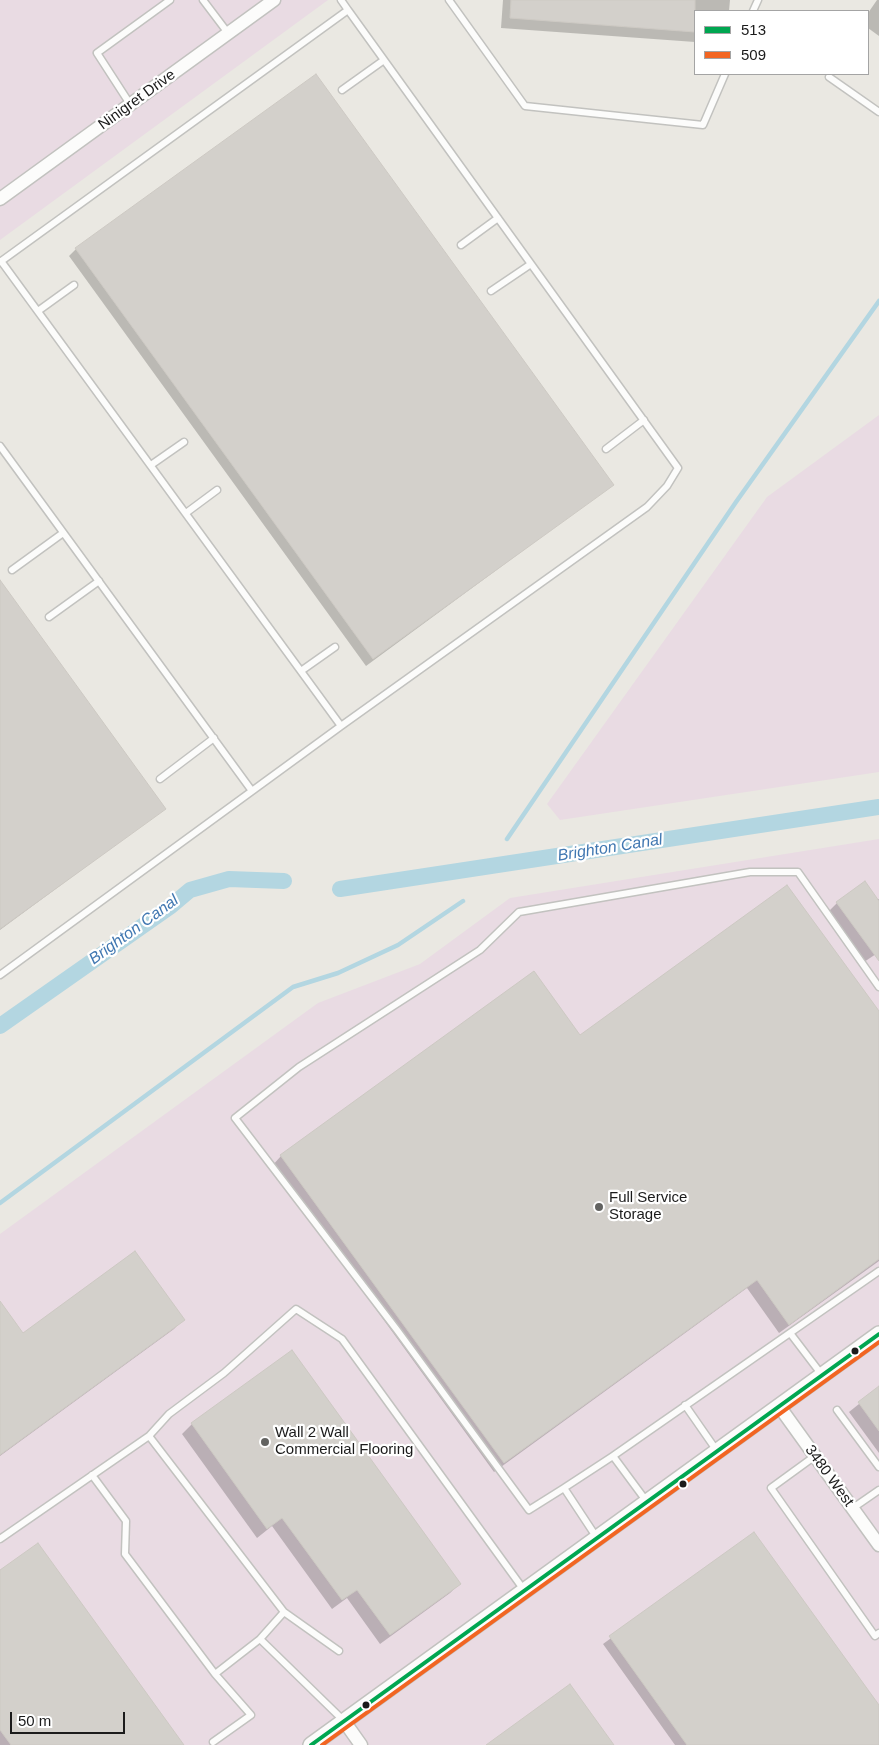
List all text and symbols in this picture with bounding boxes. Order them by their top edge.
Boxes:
legend [694,10,869,75]
text: 513 [741,21,766,38]
text: 509 [741,46,766,63]
street label: Ninigret Drive [95,66,179,134]
water label: Brighton Canal [556,830,664,866]
water label: Brighton Canal [86,891,182,969]
place label: Full Service Storage [609,1189,687,1224]
marker: Full Service Storage [593,1201,605,1213]
unlabelled marker [850,1346,860,1356]
place label: Wall 2 Wall Commercial Flooring [275,1424,413,1459]
marker: Wall 2 Wall Commercial Flooring [259,1436,271,1448]
street label: 3480 West [801,1442,857,1510]
unlabelled marker [678,1479,688,1489]
unlabelled marker [361,1700,371,1710]
scale bar [12,1702,128,1734]
text: 50 m [18,1712,51,1729]

